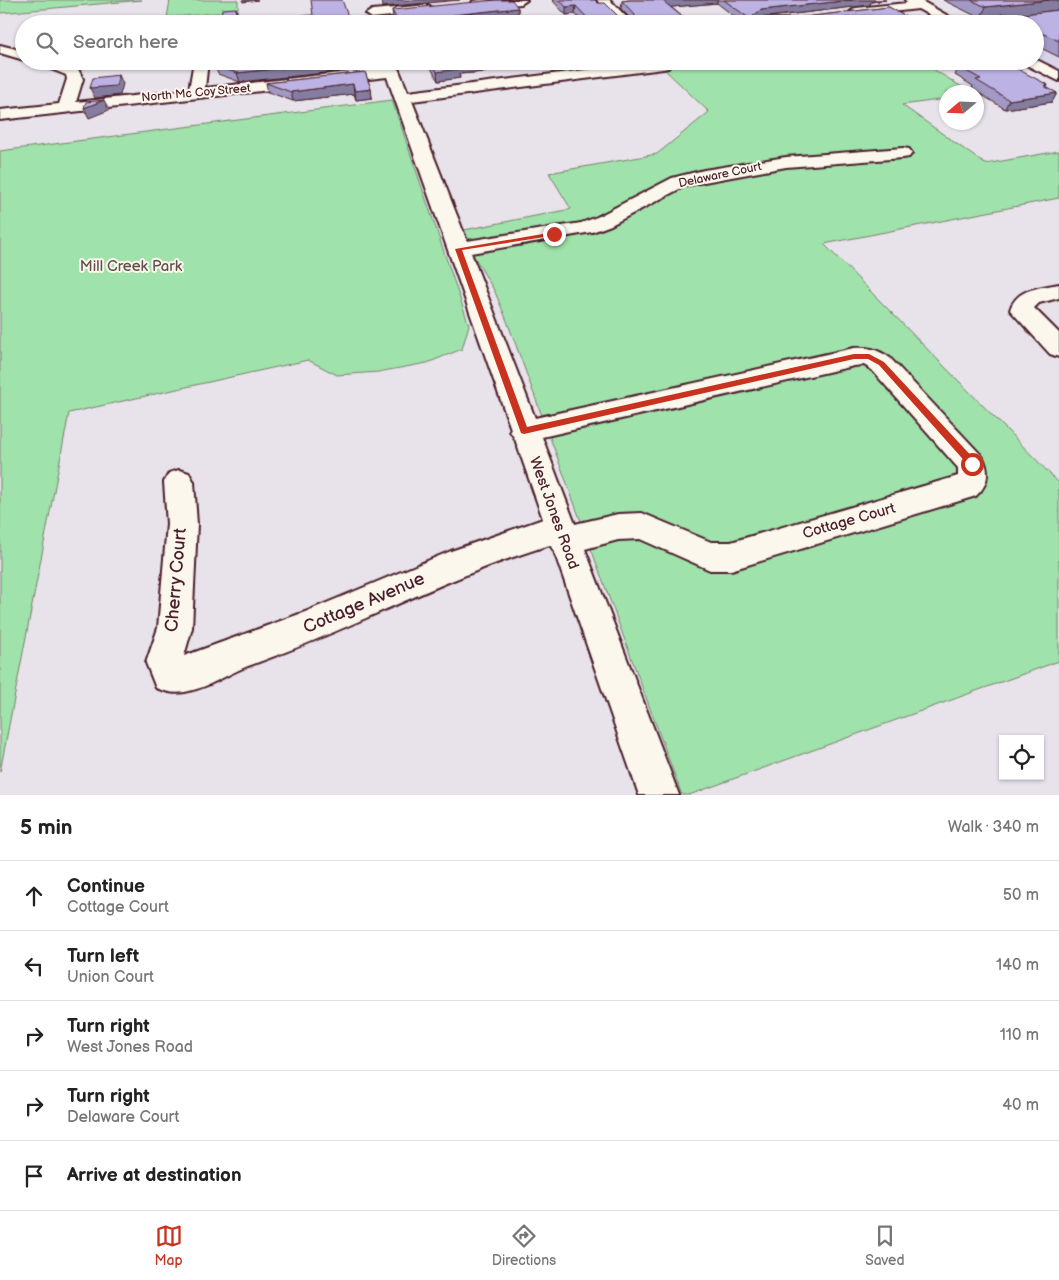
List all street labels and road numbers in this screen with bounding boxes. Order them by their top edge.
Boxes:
street label: North Mc Coy Street [141,81,252,105]
street label: Delaware Court [677,159,763,191]
street label: West Jones Road [525,454,583,572]
street label: Cottage Court [800,499,898,543]
street label: Cherry Court [161,527,191,633]
street label: Cottage Avenue [300,568,428,638]

